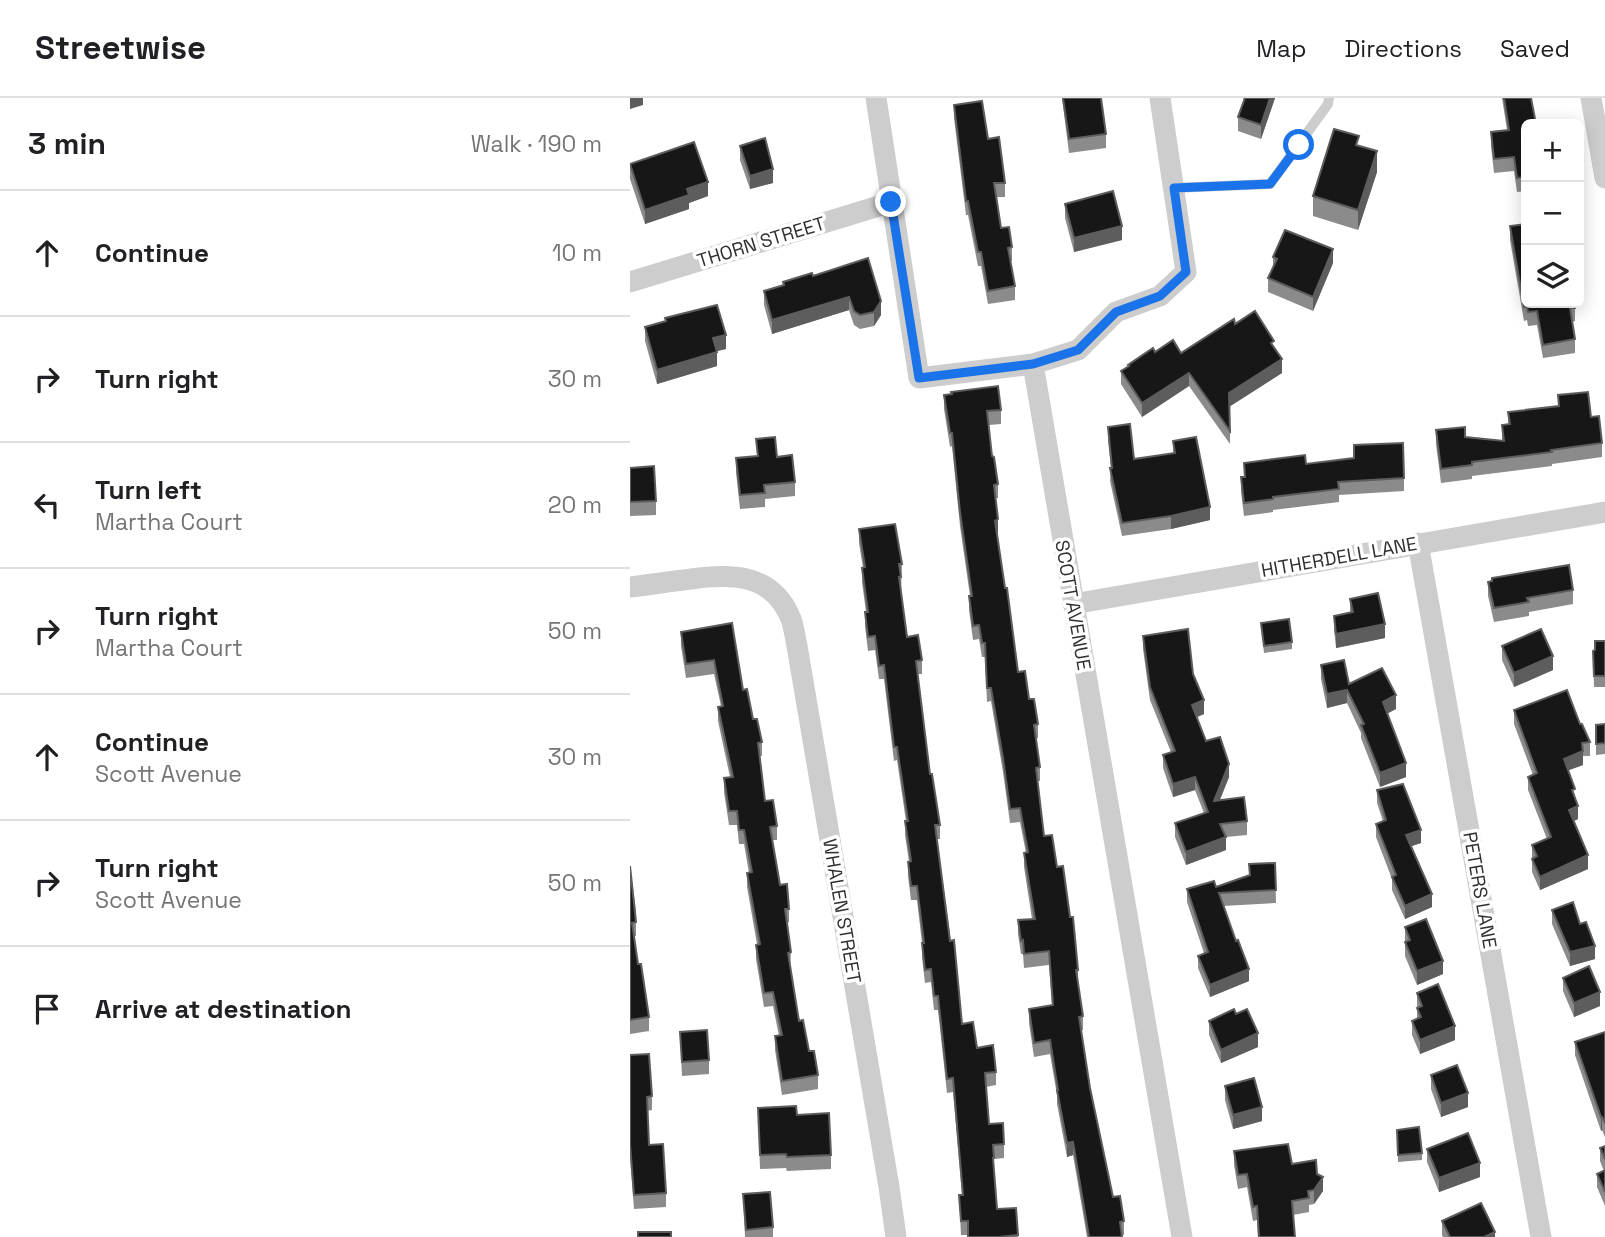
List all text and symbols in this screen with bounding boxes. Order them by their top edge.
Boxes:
text: Streetwise [35,27,206,69]
text: Map [1256,33,1306,64]
text: Directions [1344,33,1462,64]
text: Saved [1500,33,1570,64]
map controls [1521,119,1584,308]
button: + [1521,119,1584,182]
text: 3 min [28,124,106,163]
text: Walk · 190 m [471,129,602,159]
route start [1283,129,1314,160]
button: − [1521,182,1584,245]
route end [875,186,906,217]
street label: THORN STREET [694,211,828,273]
icon: ahead [28,234,66,272]
text: Continue [95,236,209,270]
text: 10 m [552,238,602,268]
button: layers [1521,245,1584,308]
icon: right [28,360,66,398]
text: Turn right [95,362,219,396]
text: 30 m [548,364,602,394]
text: Turn left [95,473,202,507]
icon: left [28,486,66,524]
text: 20 m [548,490,602,520]
text: Martha Court [95,507,243,537]
street label: HITHERDELL LANE [1259,531,1419,583]
street label: SCOTT AVENUE [1049,538,1097,672]
text: Turn right [95,599,219,633]
icon: right [28,612,66,650]
text: 50 m [548,616,602,646]
text: Martha Court [95,633,243,663]
text: Continue [95,725,209,759]
icon: ahead [28,738,66,776]
text: 30 m [548,742,602,772]
text: Scott Avenue [95,759,242,789]
street label: PETERS LANE [1457,830,1503,950]
street label: WHALEN STREET [817,837,867,985]
text: Turn right [95,851,219,885]
icon: right [28,864,66,902]
text: 50 m [548,868,602,898]
text: Scott Avenue [95,885,242,915]
icon: arrive [28,990,66,1028]
text: Arrive at destination [95,992,352,1026]

